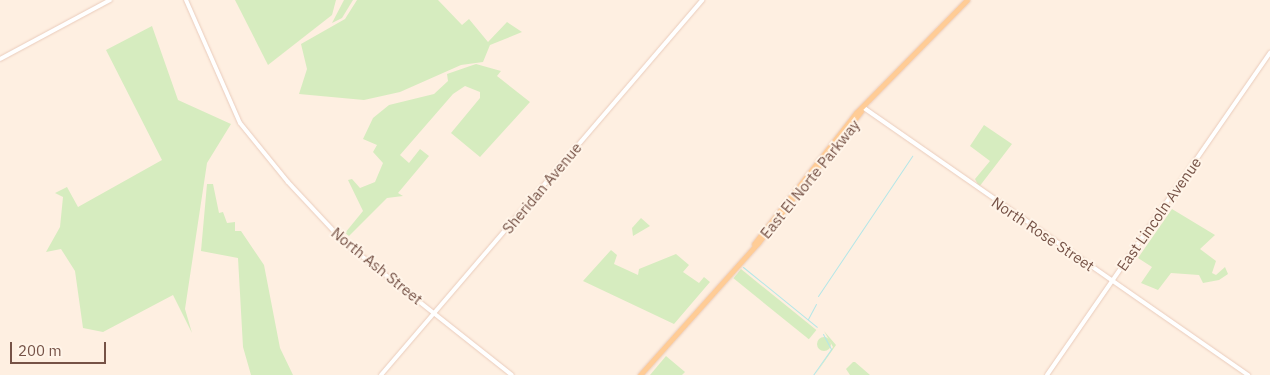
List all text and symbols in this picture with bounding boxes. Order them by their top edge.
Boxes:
street label: East El Norte Parkway [756,116,864,242]
street label: Sheridan Avenue [499,139,585,237]
street label: East Lincoln Avenue [1113,154,1205,274]
street label: North Rose Street [988,193,1098,275]
street label: North Ash Street [328,224,426,308]
scale bar [12,332,109,364]
text: 200 m [18,341,62,360]

